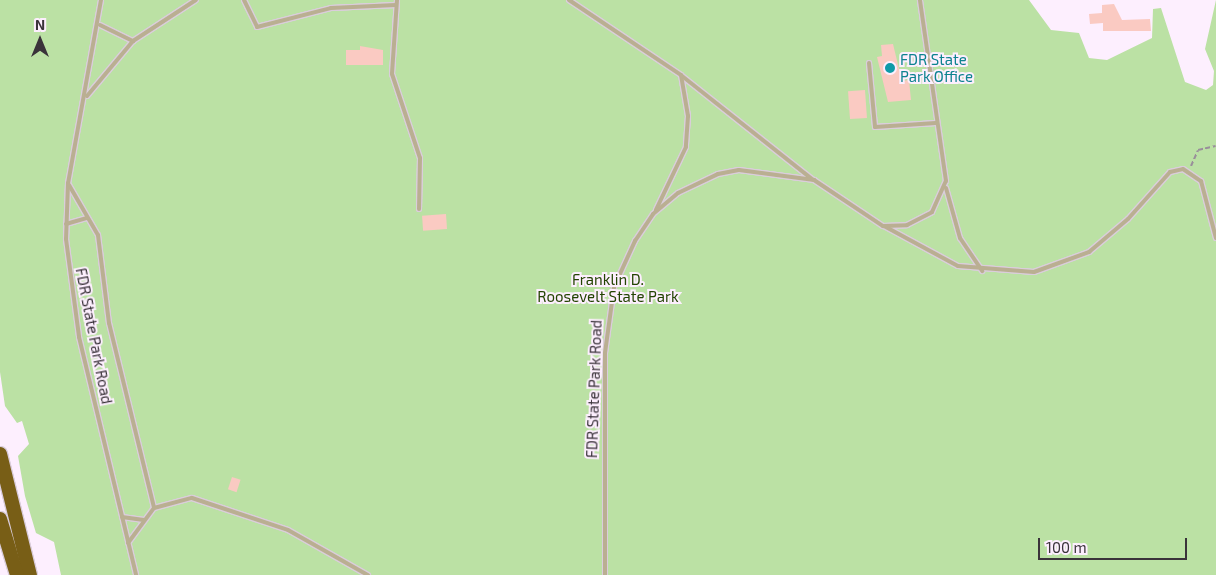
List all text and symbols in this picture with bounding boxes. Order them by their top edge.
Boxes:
north arrow [15,15,65,65]
text: N [35,16,45,33]
place label: FDR State Park Office [900,50,973,85]
marker: FDR State Park Office [884,62,896,74]
street label: FDR State Park Road [72,266,116,406]
park label: Franklin D. Roosevelt State Park [537,270,679,305]
street label: FDR State Park Road [583,319,605,459]
scale bar [1041,528,1190,560]
text: 100 m [1046,538,1087,556]

